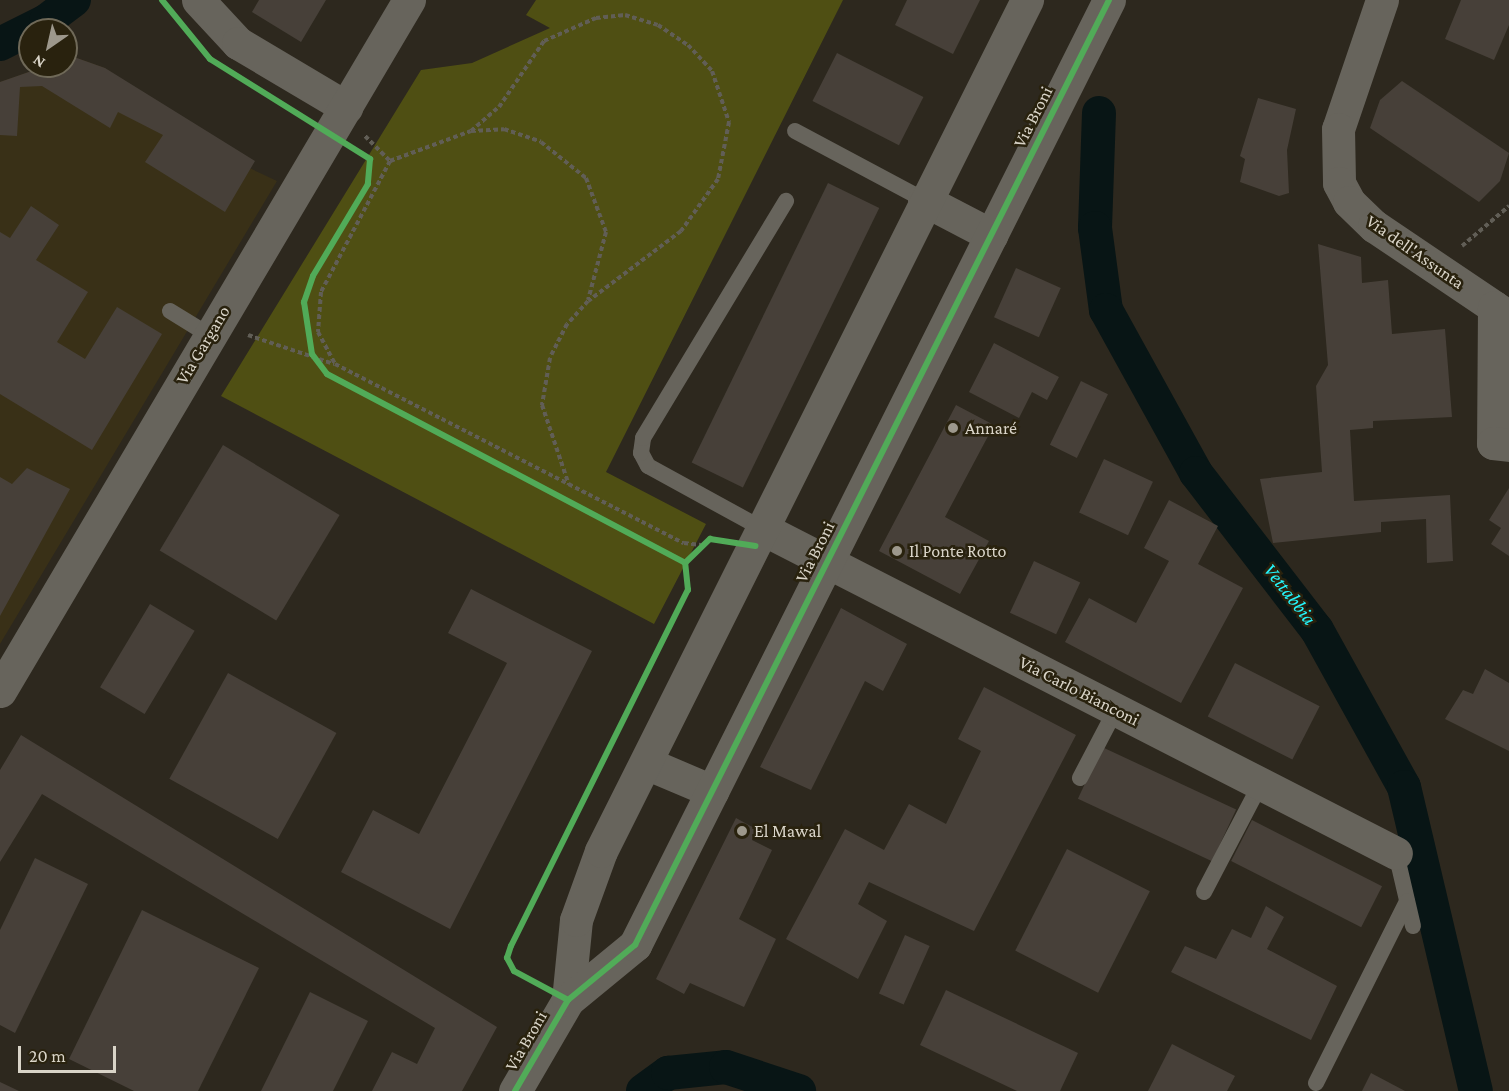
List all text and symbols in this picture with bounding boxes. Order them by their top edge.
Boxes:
north arrow [18,18,78,78]
text: N [29,52,48,72]
street label: Via Broni [1008,83,1058,151]
street label: Via dell'Assunta [1362,210,1468,294]
street label: Via Gargano [171,302,235,388]
place label: Annaré [965,417,1017,439]
marker: Annaré [946,421,960,435]
street label: Via Broni [790,518,840,586]
place label: Il Ponte Rotto [909,540,1006,562]
marker: Il Ponte Rotto [890,544,904,558]
water label: Vettabbia [1258,558,1322,630]
street label: Via Carlo Bianconi [1015,651,1143,731]
place label: El Mawal [754,820,821,842]
marker: El Mawal [735,824,749,838]
street label: Via Broni [500,1007,552,1075]
scale bar [21,1034,118,1072]
text: 20 m [29,1046,66,1066]

